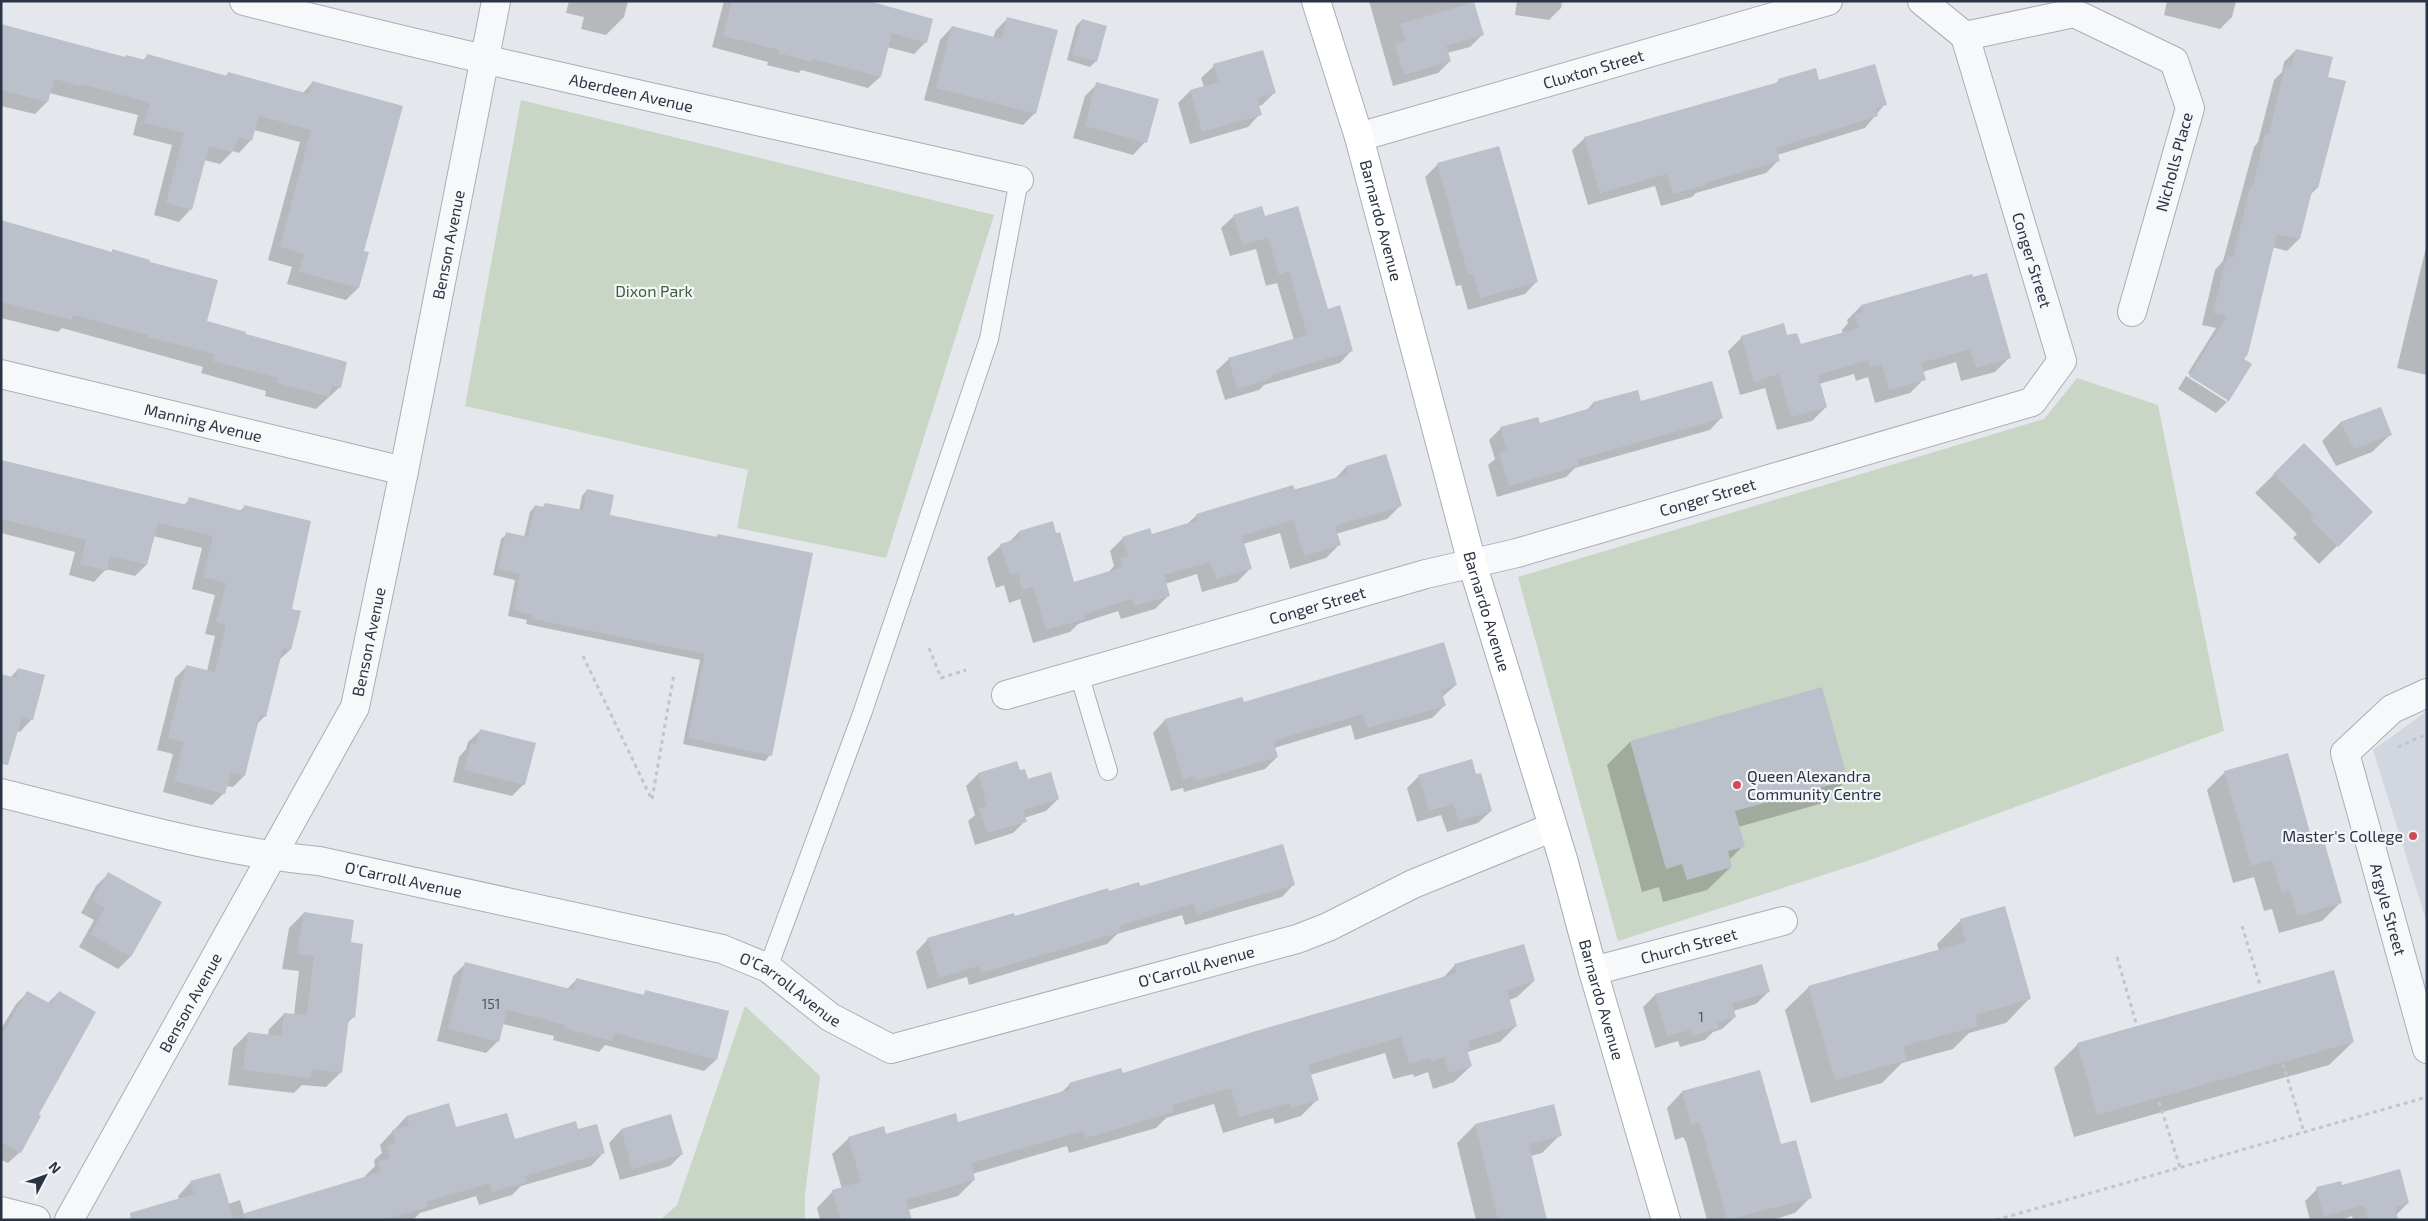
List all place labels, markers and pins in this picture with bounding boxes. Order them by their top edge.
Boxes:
place label: Queen Alexandra Community Centre [1747,766,1881,803]
marker: Queen Alexandra Community Centre [1731,779,1743,791]
place label: Master's College [2282,826,2403,845]
marker: Master's College [2407,830,2419,842]

